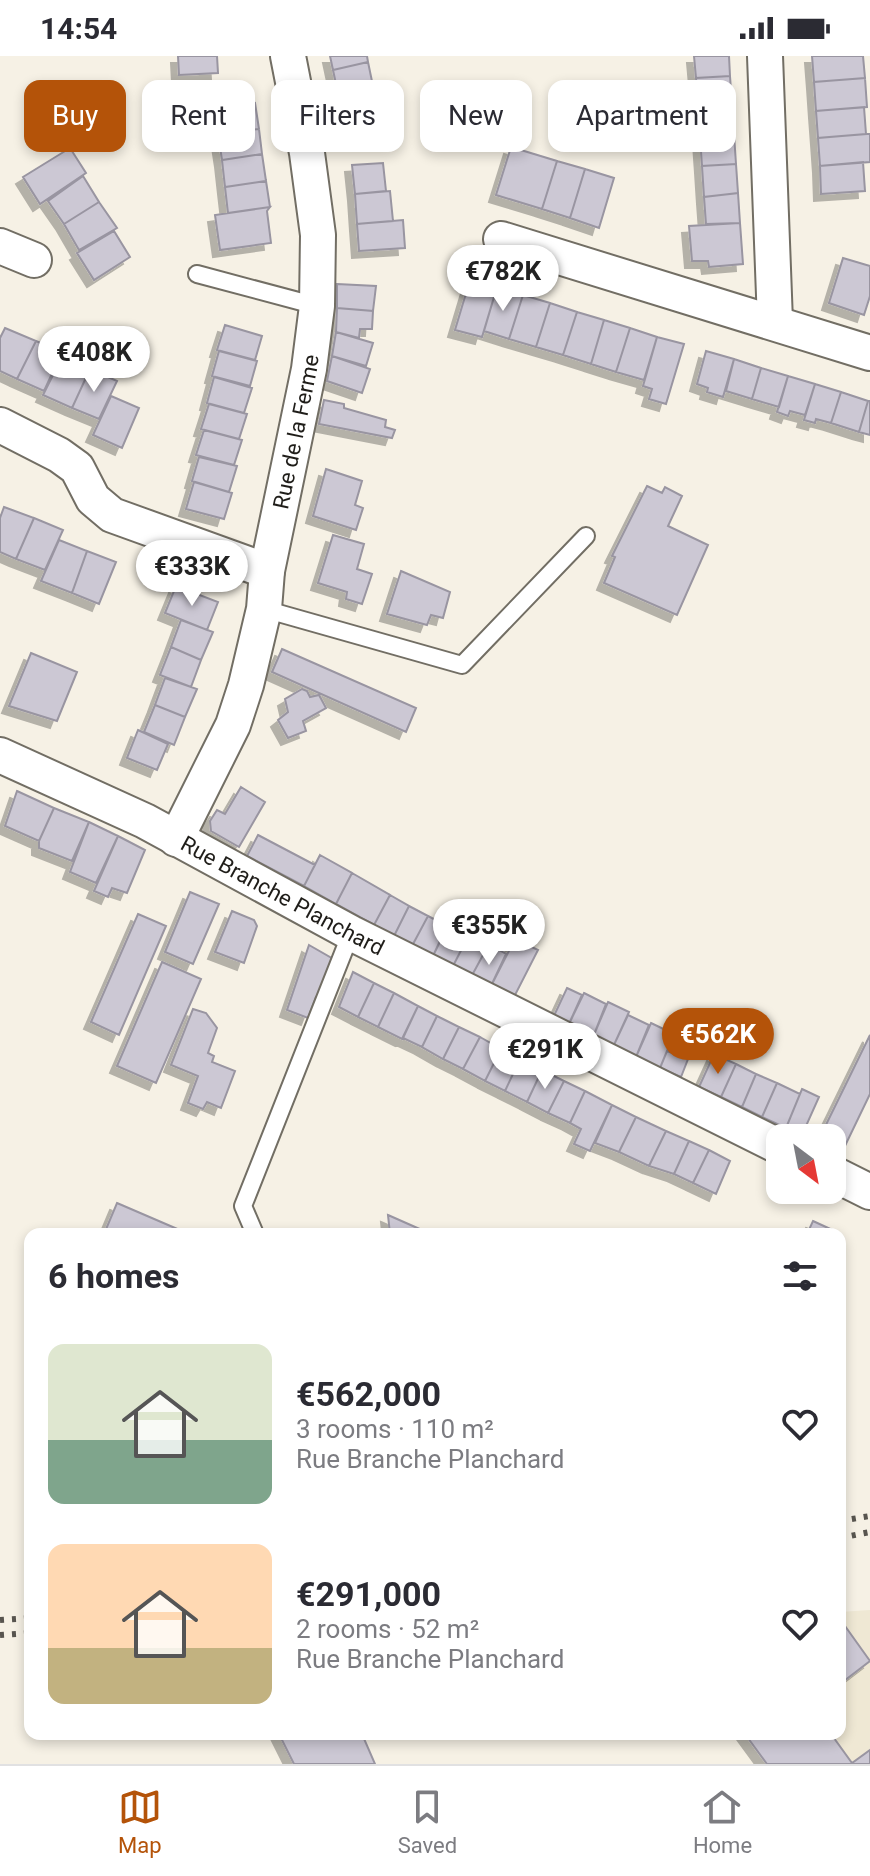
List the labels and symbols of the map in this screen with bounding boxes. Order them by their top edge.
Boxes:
pin: €782K [447,245,559,313]
pin: €408K [38,326,150,394]
street label: Rue de la Ferme [268,353,324,511]
pin: €333K [136,540,248,608]
street label: Rue Branche Planchard [177,831,388,961]
pin: €355K [433,899,545,967]
pin: €562K [662,1008,774,1076]
pin: €291K [489,1023,601,1091]
north arrow [766,1124,846,1204]

